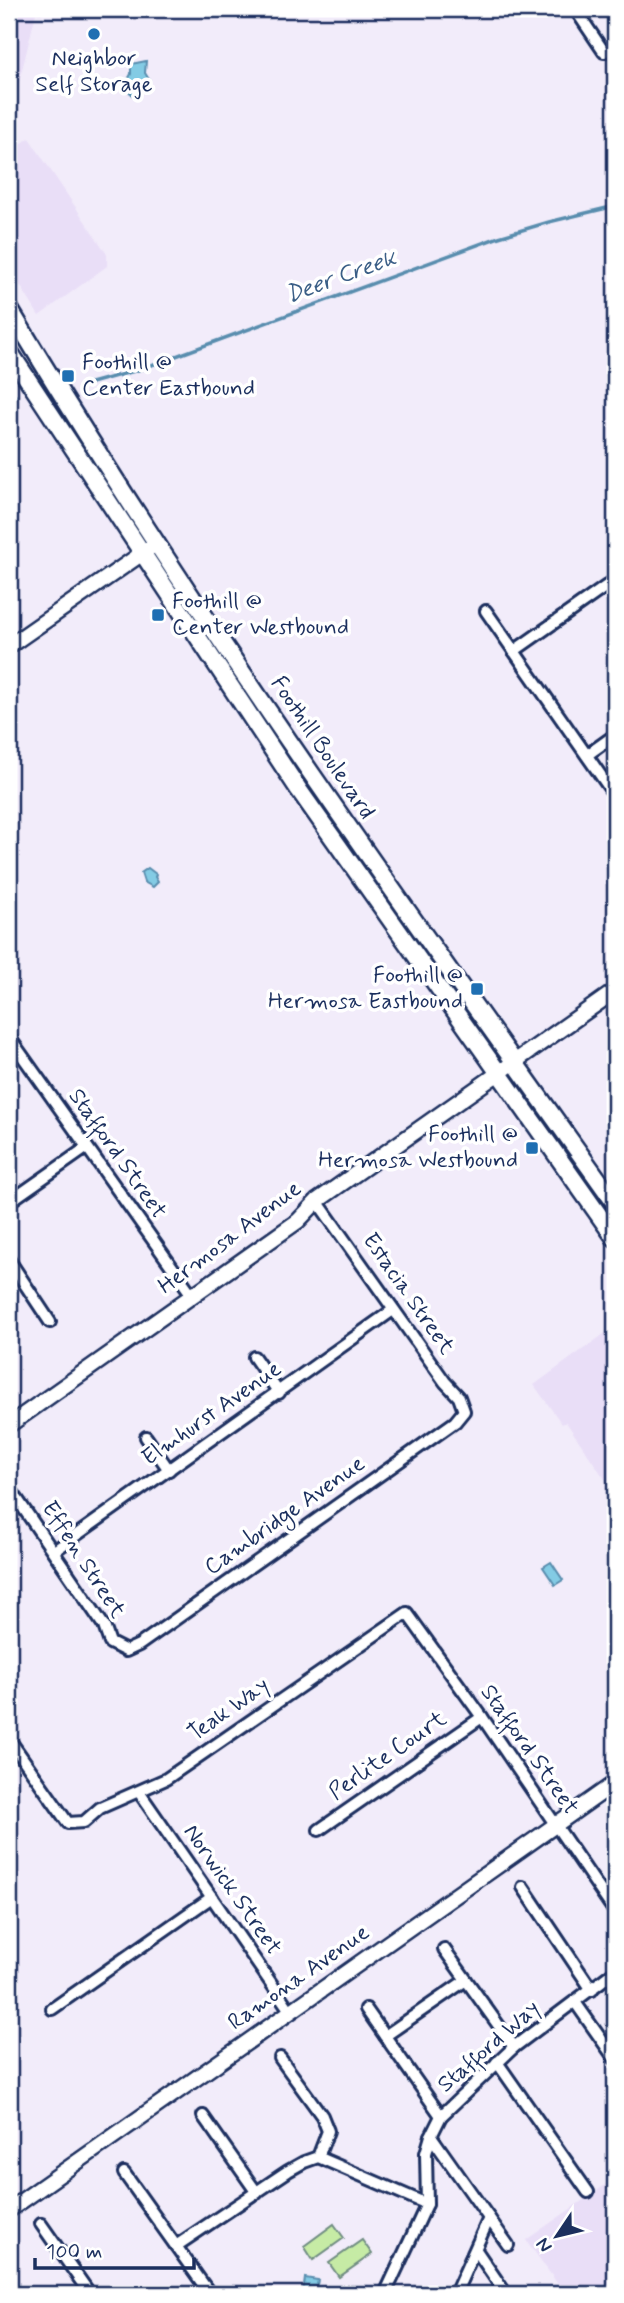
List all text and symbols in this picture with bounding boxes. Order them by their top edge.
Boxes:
marker: Neighbor Self Storage [86,26,102,42]
place label: Neighbor Self Storage [35,44,153,100]
water label: Deer Creek [281,242,402,311]
place label: Foothill @ Center Eastbound [82,348,255,404]
marker: Foothill @ Center Eastbound [60,368,76,384]
place label: Foothill @ Center Westbound [172,587,349,643]
marker: Foothill @ Center Westbound [150,607,166,623]
street label: Foothill Boulevard [263,671,381,825]
place label: Foothill @ Hermosa Eastbound [268,961,463,1017]
marker: Foothill @ Hermosa Eastbound [469,981,485,997]
street label: Stafford Street [60,1083,173,1226]
place label: Foothill @ Hermosa Westbound [318,1120,518,1176]
marker: Foothill @ Hermosa Westbound [524,1140,540,1156]
street label: Hermosa Avenue [152,1174,308,1302]
street label: Estacia Street [355,1227,461,1361]
street label: Elmhurst Avenue [136,1355,288,1473]
street label: Cambridge Avenue [199,1449,372,1584]
street label: Effen Street [34,1496,132,1625]
street label: Teak Way [182,1671,276,1749]
street label: Stafford Street [472,1679,585,1822]
street label: Perlite Court [323,1704,453,1808]
street label: Norwick Street [176,1819,288,1961]
street label: Ramona Avenue [222,1918,376,2038]
street label: Stafford Way [431,1994,547,2101]
north arrow [522,2202,592,2272]
scale bar [35,2226,194,2270]
text: N [530,2233,558,2257]
text: 100 m [46,2238,102,2266]

